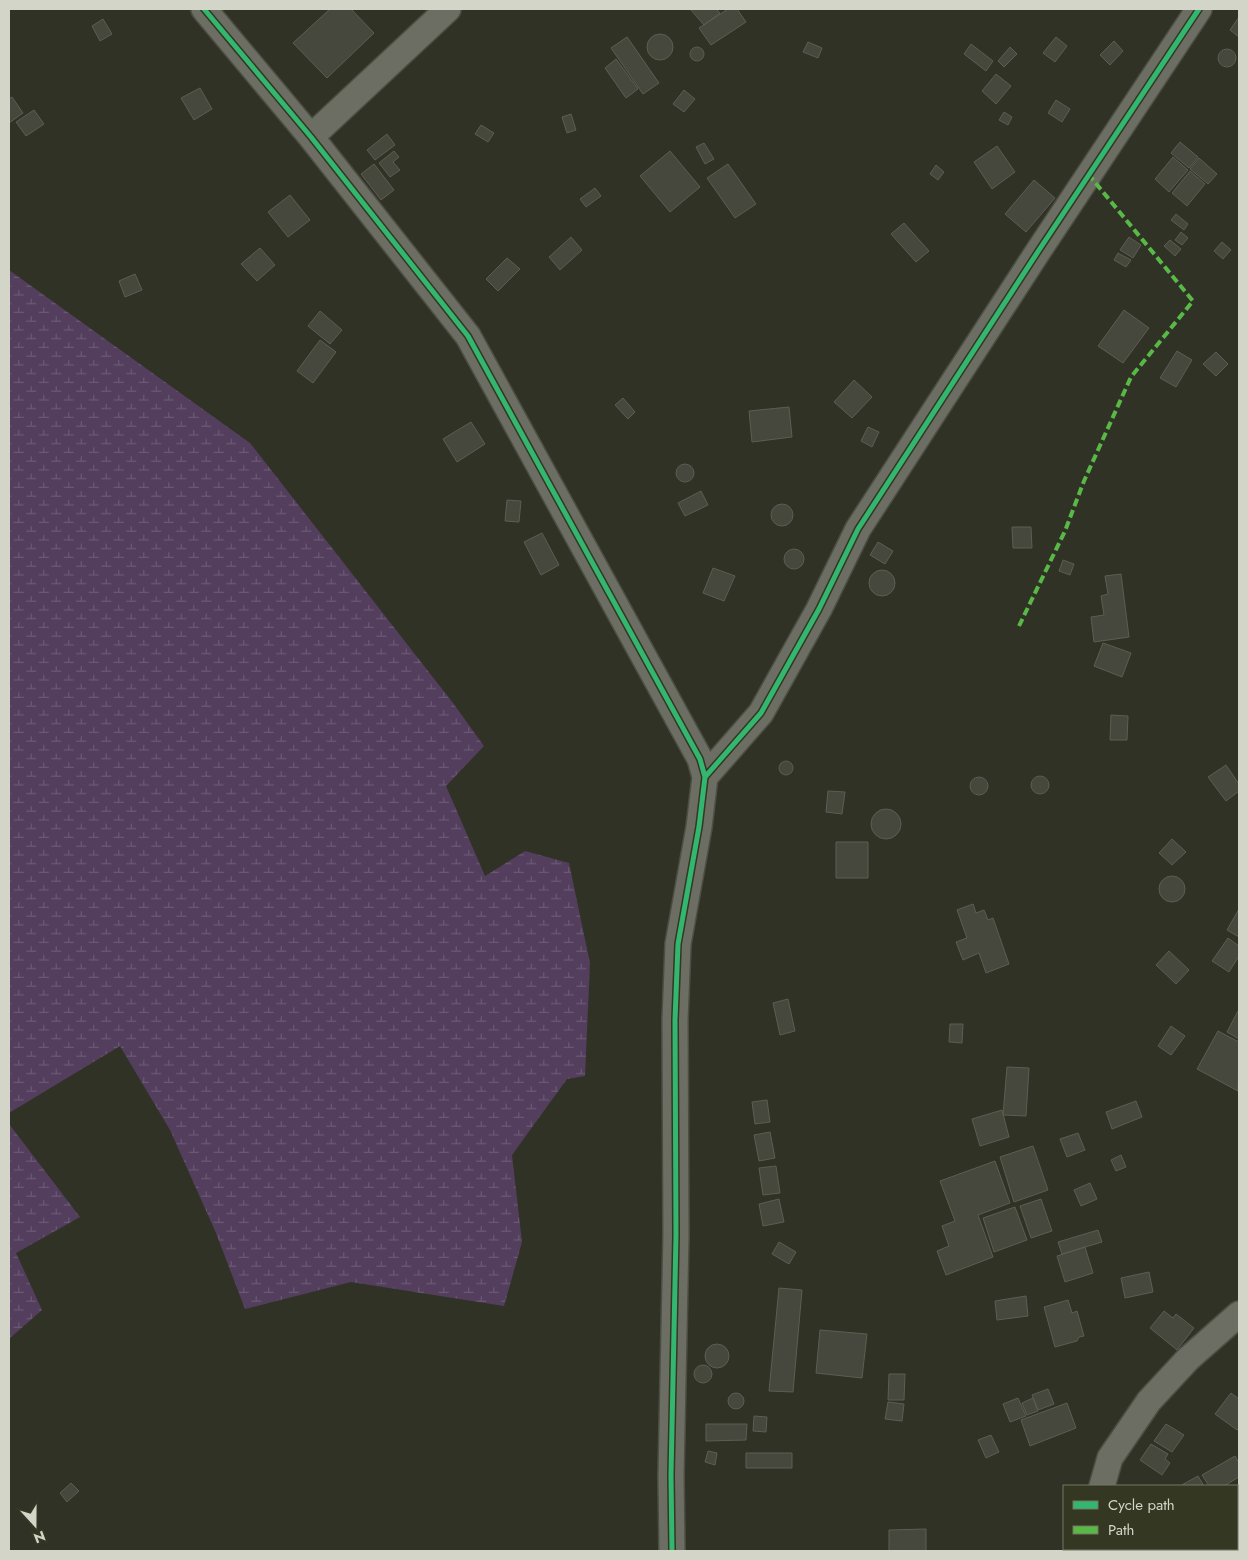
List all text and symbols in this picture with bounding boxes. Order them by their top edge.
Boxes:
legend [1063,1485,1238,1550]
text: Cycle path [1108,1494,1175,1516]
north arrow [10,1500,60,1550]
text: Path [1108,1519,1134,1541]
text: N [31,1526,48,1548]

